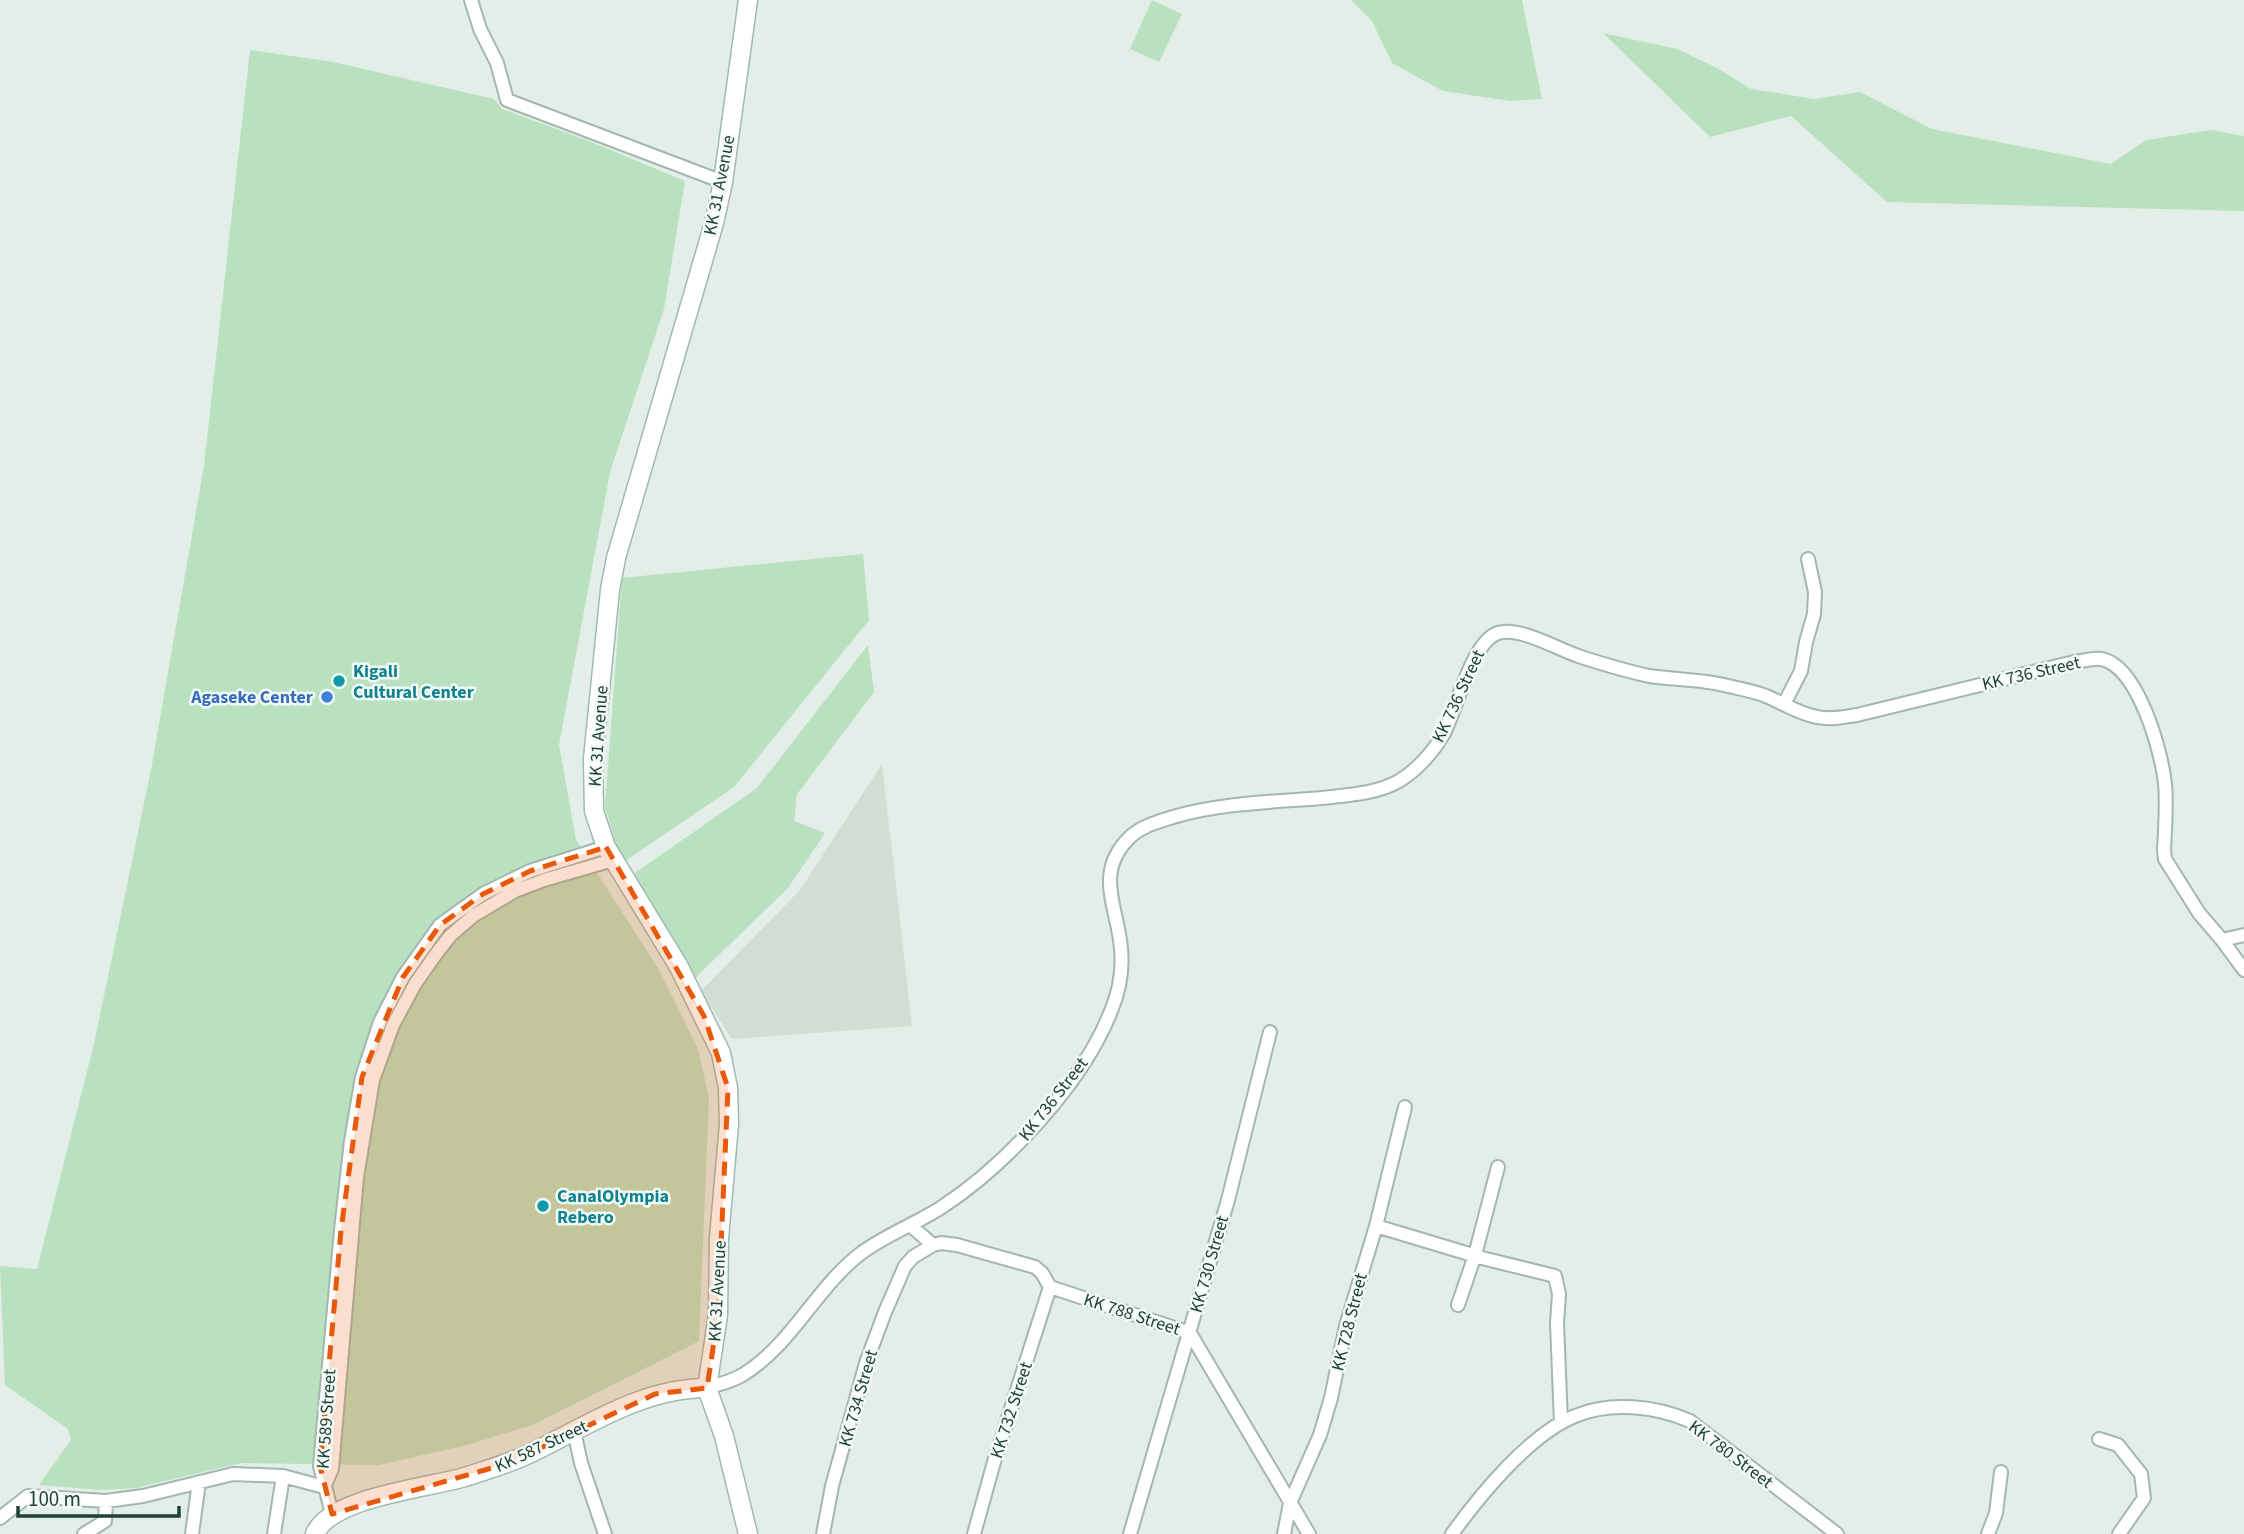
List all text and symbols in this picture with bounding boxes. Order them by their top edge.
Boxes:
street label: KK 31 Avenue [698,133,741,237]
street label: KK 736 Street [1426,646,1491,747]
street label: KK 736 Street [1980,650,2083,697]
place label: Kigali Cultural Center [353,659,475,705]
marker: Kigali Cultural Center [331,673,347,689]
place label: Agaseke Center [190,685,314,710]
street label: KK 31 Avenue [582,685,615,787]
marker: Agaseke Center [319,689,335,705]
street label: KK 736 Street [1013,1052,1094,1146]
place label: CanalOlympia Rebero [557,1184,669,1230]
marker: CanalOlympia Rebero [535,1198,551,1214]
street label: KK 730 Street [1184,1213,1235,1316]
street label: KK 31 Avenue [702,1240,733,1342]
street label: KK 728 Street [1325,1271,1374,1374]
street label: KK 788 Street [1080,1287,1183,1342]
street label: KK 734 Street [833,1347,884,1450]
street label: KK 732 Street [984,1359,1039,1462]
street label: KK 589 Street [311,1368,342,1470]
street label: KK 587 Street [491,1414,592,1479]
street label: KK 780 Street [1683,1414,1778,1494]
scale bar [18,1474,178,1518]
text: 100 m [28,1484,81,1514]

